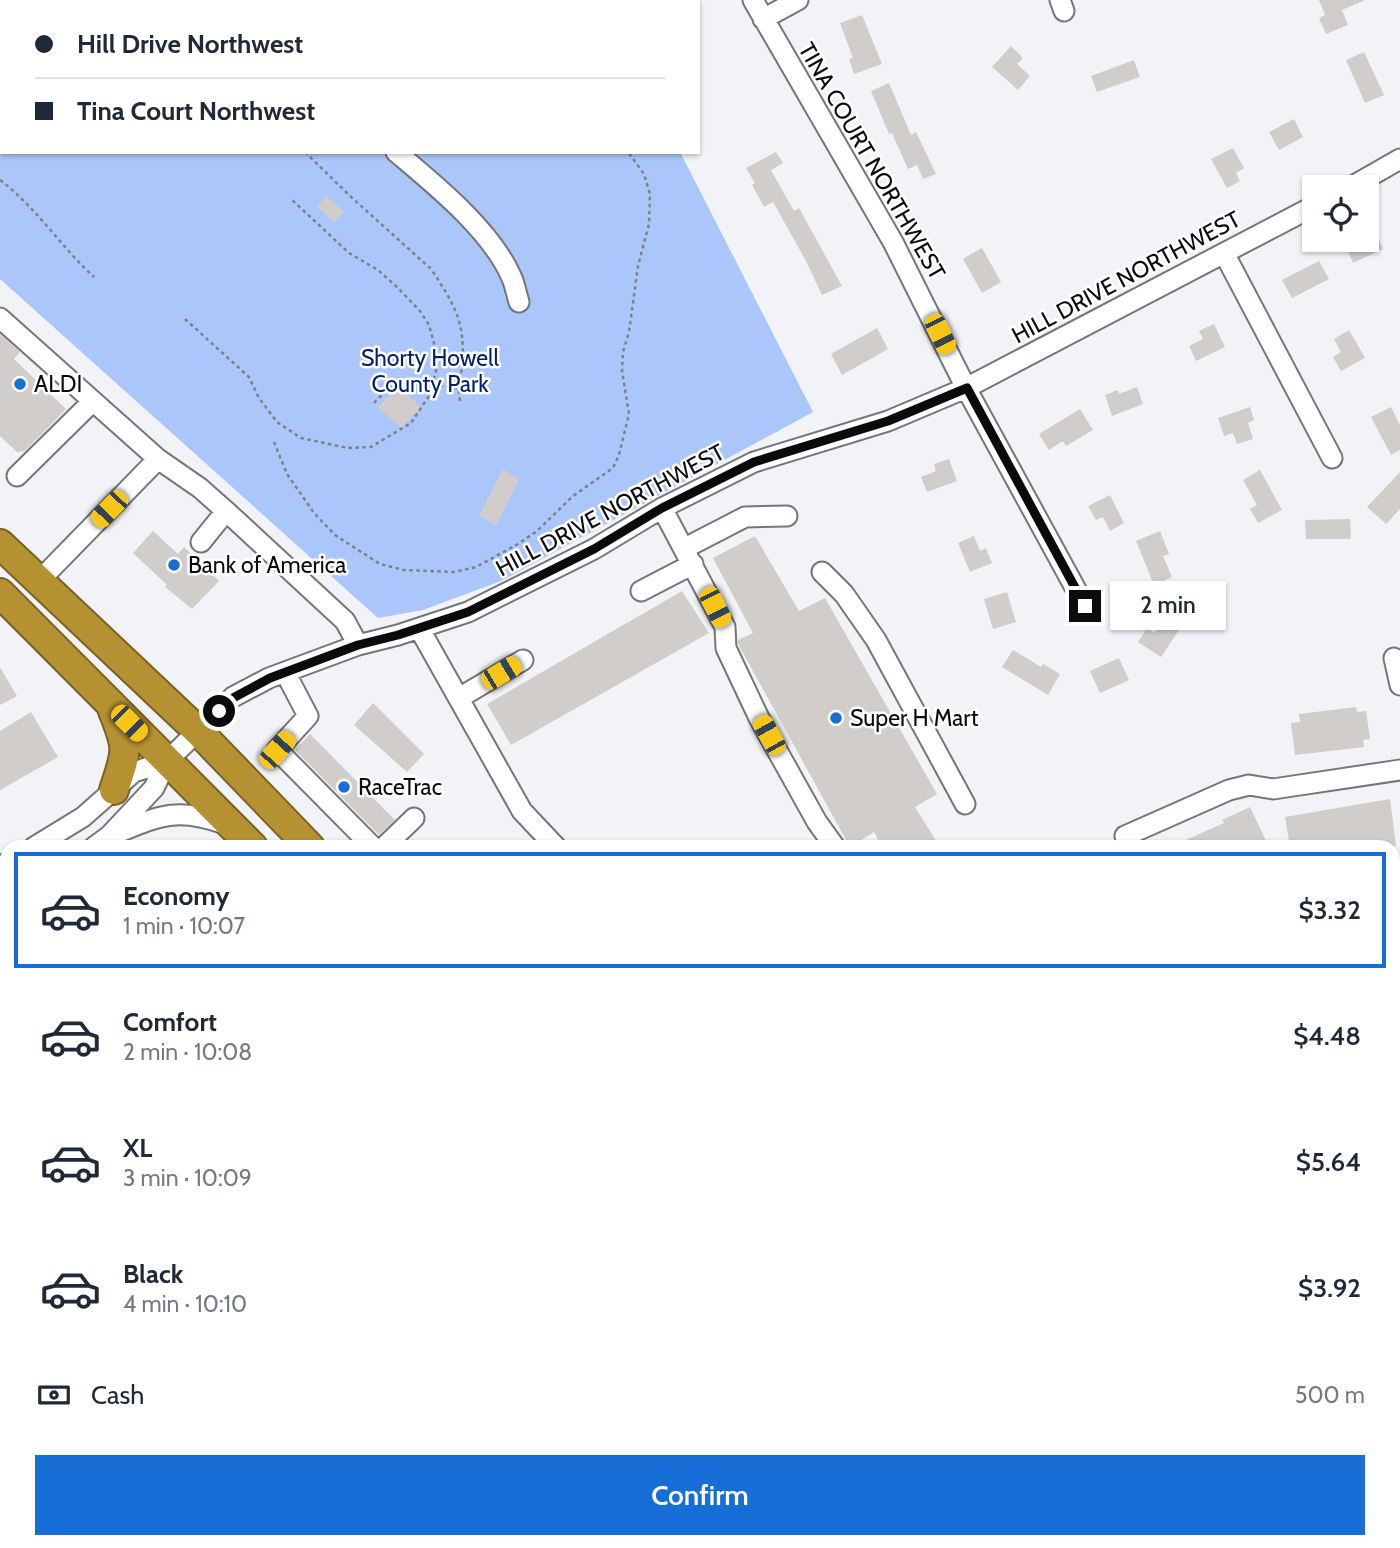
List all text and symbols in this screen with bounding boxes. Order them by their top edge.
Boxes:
text: Hill Drive Northwest [77,28,303,60]
street label: TINA COURT NORTHWEST [793,38,951,284]
text: Tina Court Northwest [77,95,315,127]
map controls [1302,175,1379,252]
button: locate [1302,175,1379,252]
street label: HILL DRIVE NORTHWEST [1007,205,1245,349]
car [922,311,959,357]
park label: Shorty Howell County Park [361,344,499,398]
place label: ALDI [34,370,82,398]
marker: ALDI [12,376,28,392]
street label: HILL DRIVE NORTHWEST [491,438,729,582]
car [87,487,132,531]
place label: Bank of America [188,551,346,579]
marker: Bank of America [166,557,182,573]
callout: 2 min [1110,582,1225,630]
car [697,584,734,630]
route end [1069,590,1101,622]
text: 2 min [1140,591,1196,619]
car [478,653,525,693]
route start [203,695,235,727]
car [107,701,152,745]
place label: Super H Mart [850,704,979,732]
marker: Super H Mart [828,710,844,726]
car [750,712,789,758]
car [256,727,299,773]
place label: RaceTrac [358,773,442,801]
marker: RaceTrac [336,779,352,795]
icon: car [39,879,102,942]
text: Economy [123,880,229,912]
text: $3.32 [1298,894,1361,926]
text: 1 min · 10:07 [123,912,245,940]
icon: car [39,1005,102,1068]
text: Comfort [123,1006,217,1038]
text: $4.48 [1293,1020,1361,1052]
text: 2 min · 10:08 [123,1038,252,1066]
icon: car [39,1131,102,1194]
text: XL [123,1132,152,1164]
text: $5.64 [1296,1146,1361,1178]
text: 3 min · 10:09 [123,1164,252,1192]
icon: car [39,1257,102,1320]
text: Black [123,1258,183,1290]
text: $3.92 [1298,1272,1361,1304]
text: 4 min · 10:10 [123,1290,247,1318]
icon: cash [35,1376,73,1414]
text: Cash [91,1379,144,1411]
text: 500 m [1295,1381,1365,1409]
button: Confirm [35,1455,1365,1535]

